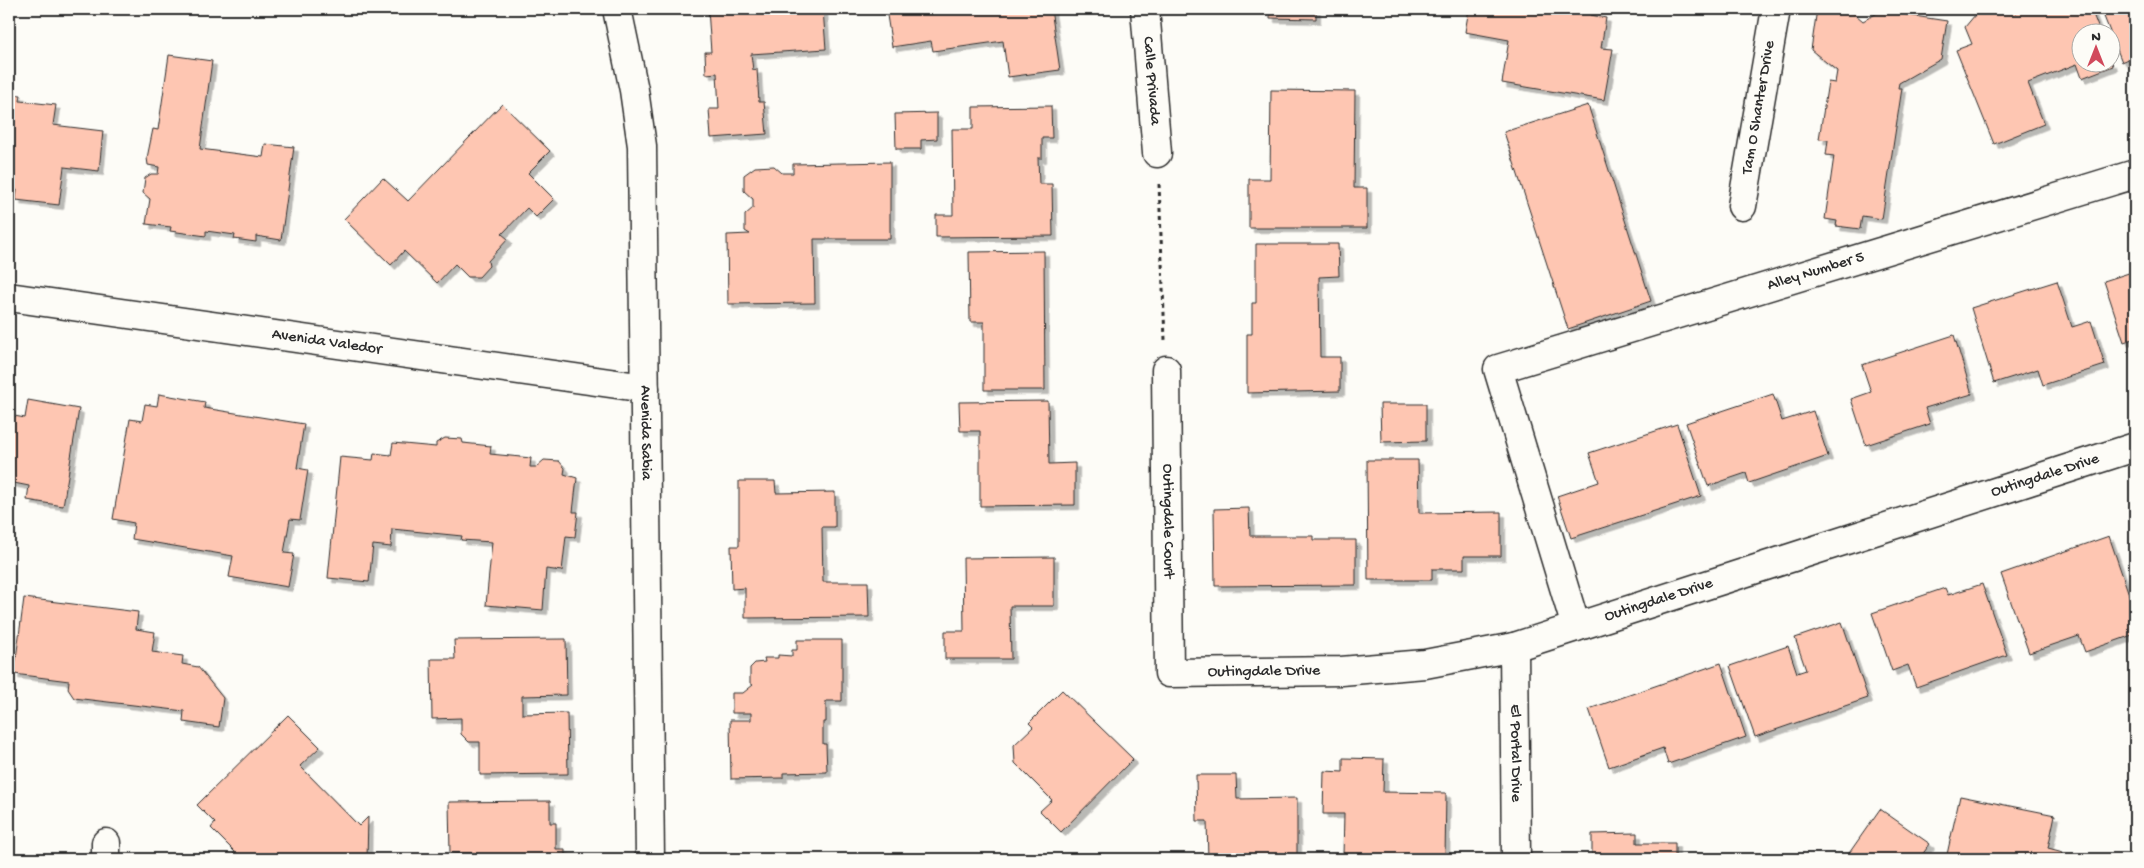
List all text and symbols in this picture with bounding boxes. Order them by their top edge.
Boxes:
north arrow [2072,22,2122,72]
text: N [2091,29,2101,46]
street label: Calle Privada [1138,36,1164,127]
street label: Tam O Shanter Drive [1738,38,1780,177]
street label: Alley Number 5 [1765,248,1867,295]
street label: Avenida Valedor [271,325,384,360]
street label: Avenida Sabia [635,385,655,481]
street label: Outingdale Drive [1989,449,2102,502]
street label: Outingdale Court [1157,464,1178,580]
street label: Outingdale Drive [1602,574,1716,627]
street label: Outingdale Drive [1208,662,1321,682]
street label: El Portal Drive [1505,704,1525,803]

